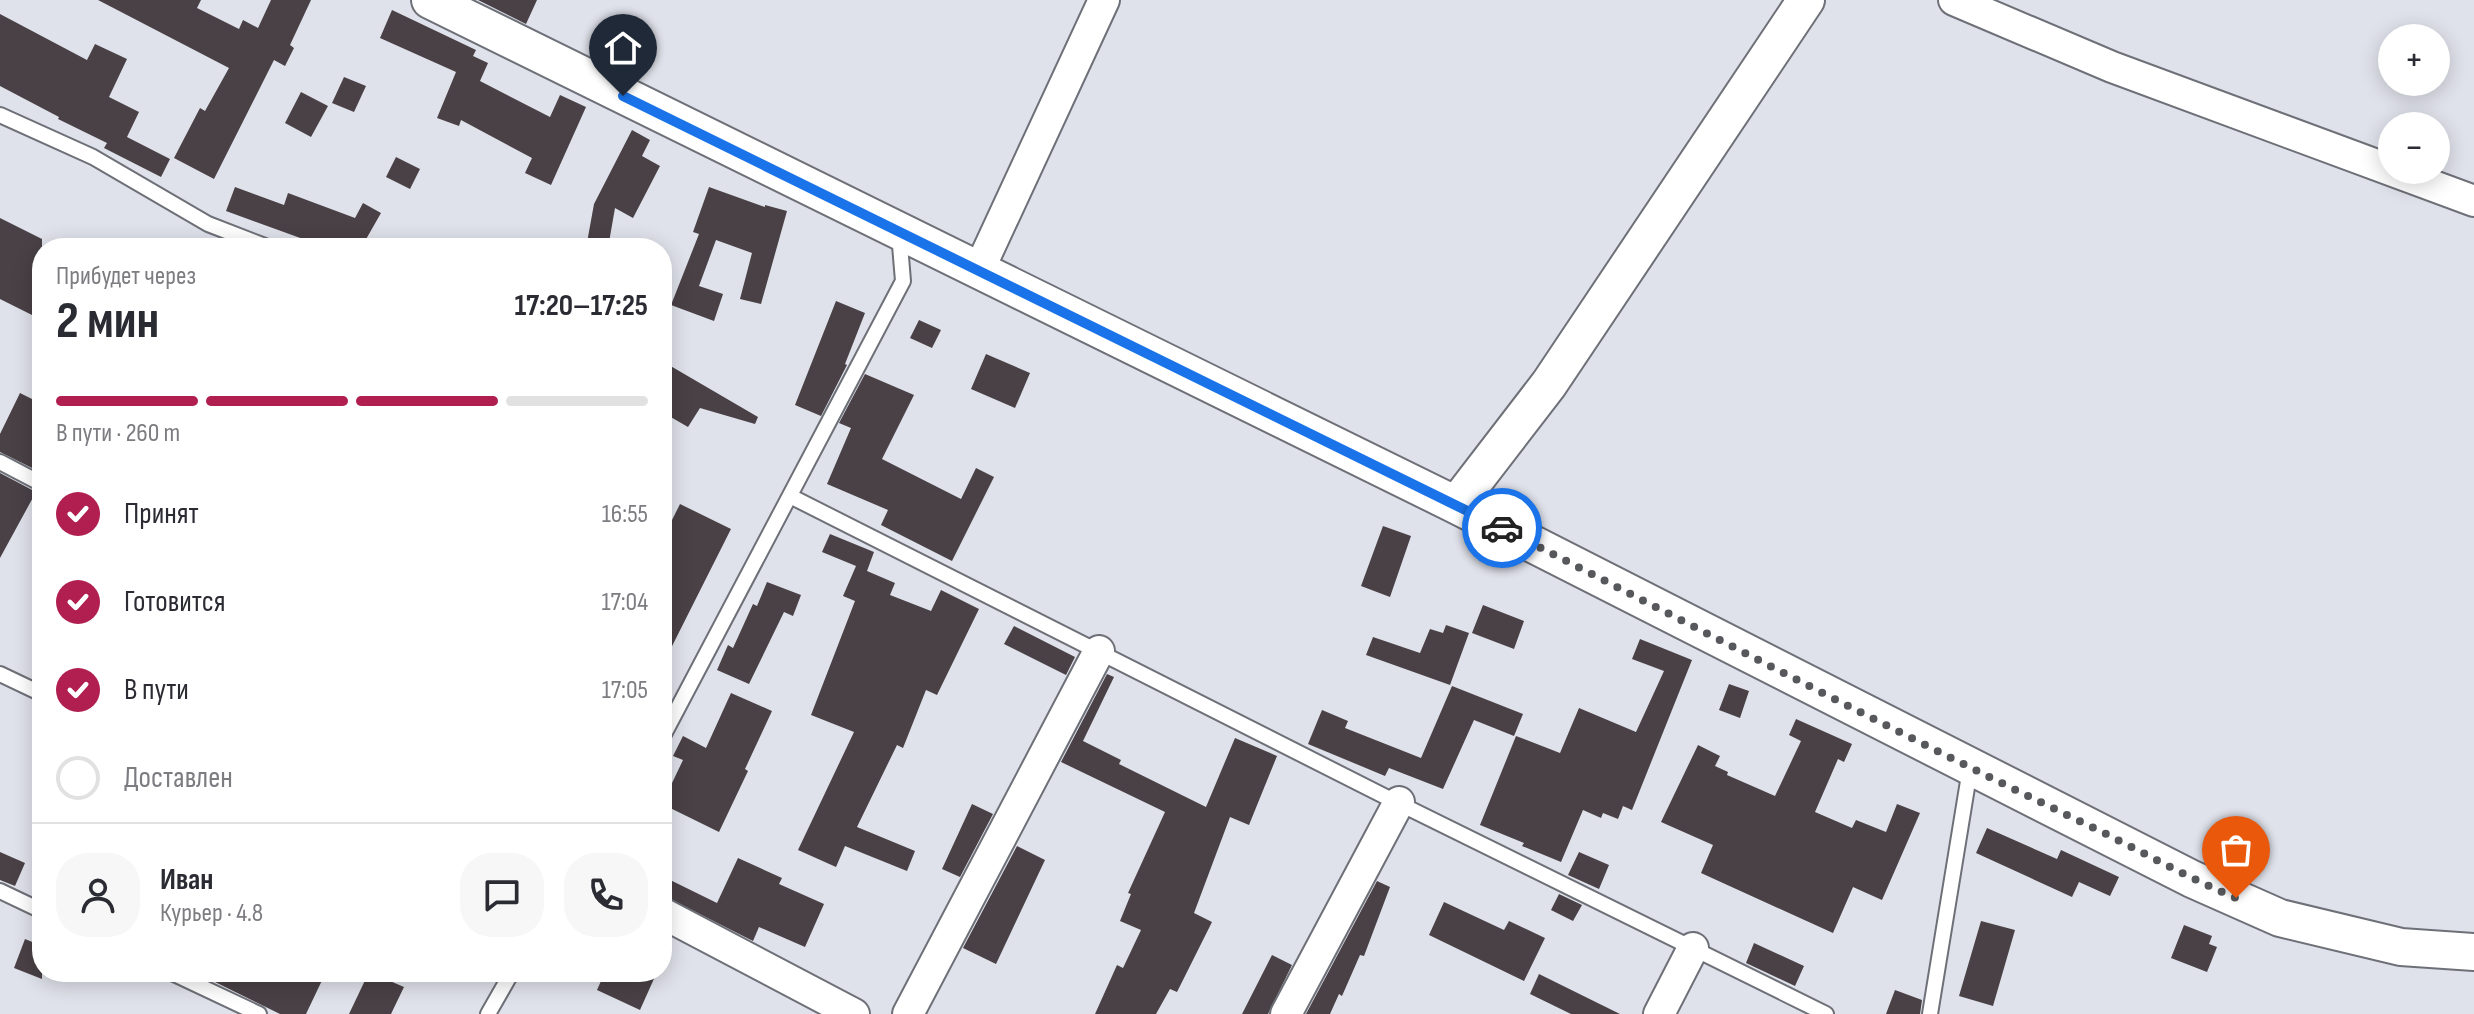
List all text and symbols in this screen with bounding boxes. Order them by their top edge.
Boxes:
pin [589,14.0,657,96]
map controls [2378,24,2450,184]
button: + [2378,24,2450,96]
icon: home [601,26,645,70]
button: − [2378,112,2450,184]
text: Прибудет через [56,261,196,292]
text: 17:20–17:25 [514,288,648,324]
text: 2 мин [56,290,159,353]
text: В пути · 260 m [56,418,180,449]
courier [1462,488,1542,568]
icon: check [56,492,100,536]
text: Принят [124,496,199,532]
text: 16:55 [602,499,648,530]
icon: car [1480,506,1524,550]
icon: check [56,580,100,624]
text: Готовится [124,584,225,620]
text: 17:04 [601,587,648,618]
icon: check [56,668,100,712]
text: В пути [124,672,189,708]
text: 17:05 [602,675,648,706]
text: Доставлен [124,760,233,796]
pin [2202,816,2270,898]
icon: bag [2214,828,2258,872]
button: person [56,853,140,937]
button: chat [460,853,544,937]
button: phone [564,853,648,937]
text: Иван [160,862,213,898]
text: Курьер · 4.8 [160,898,263,929]

